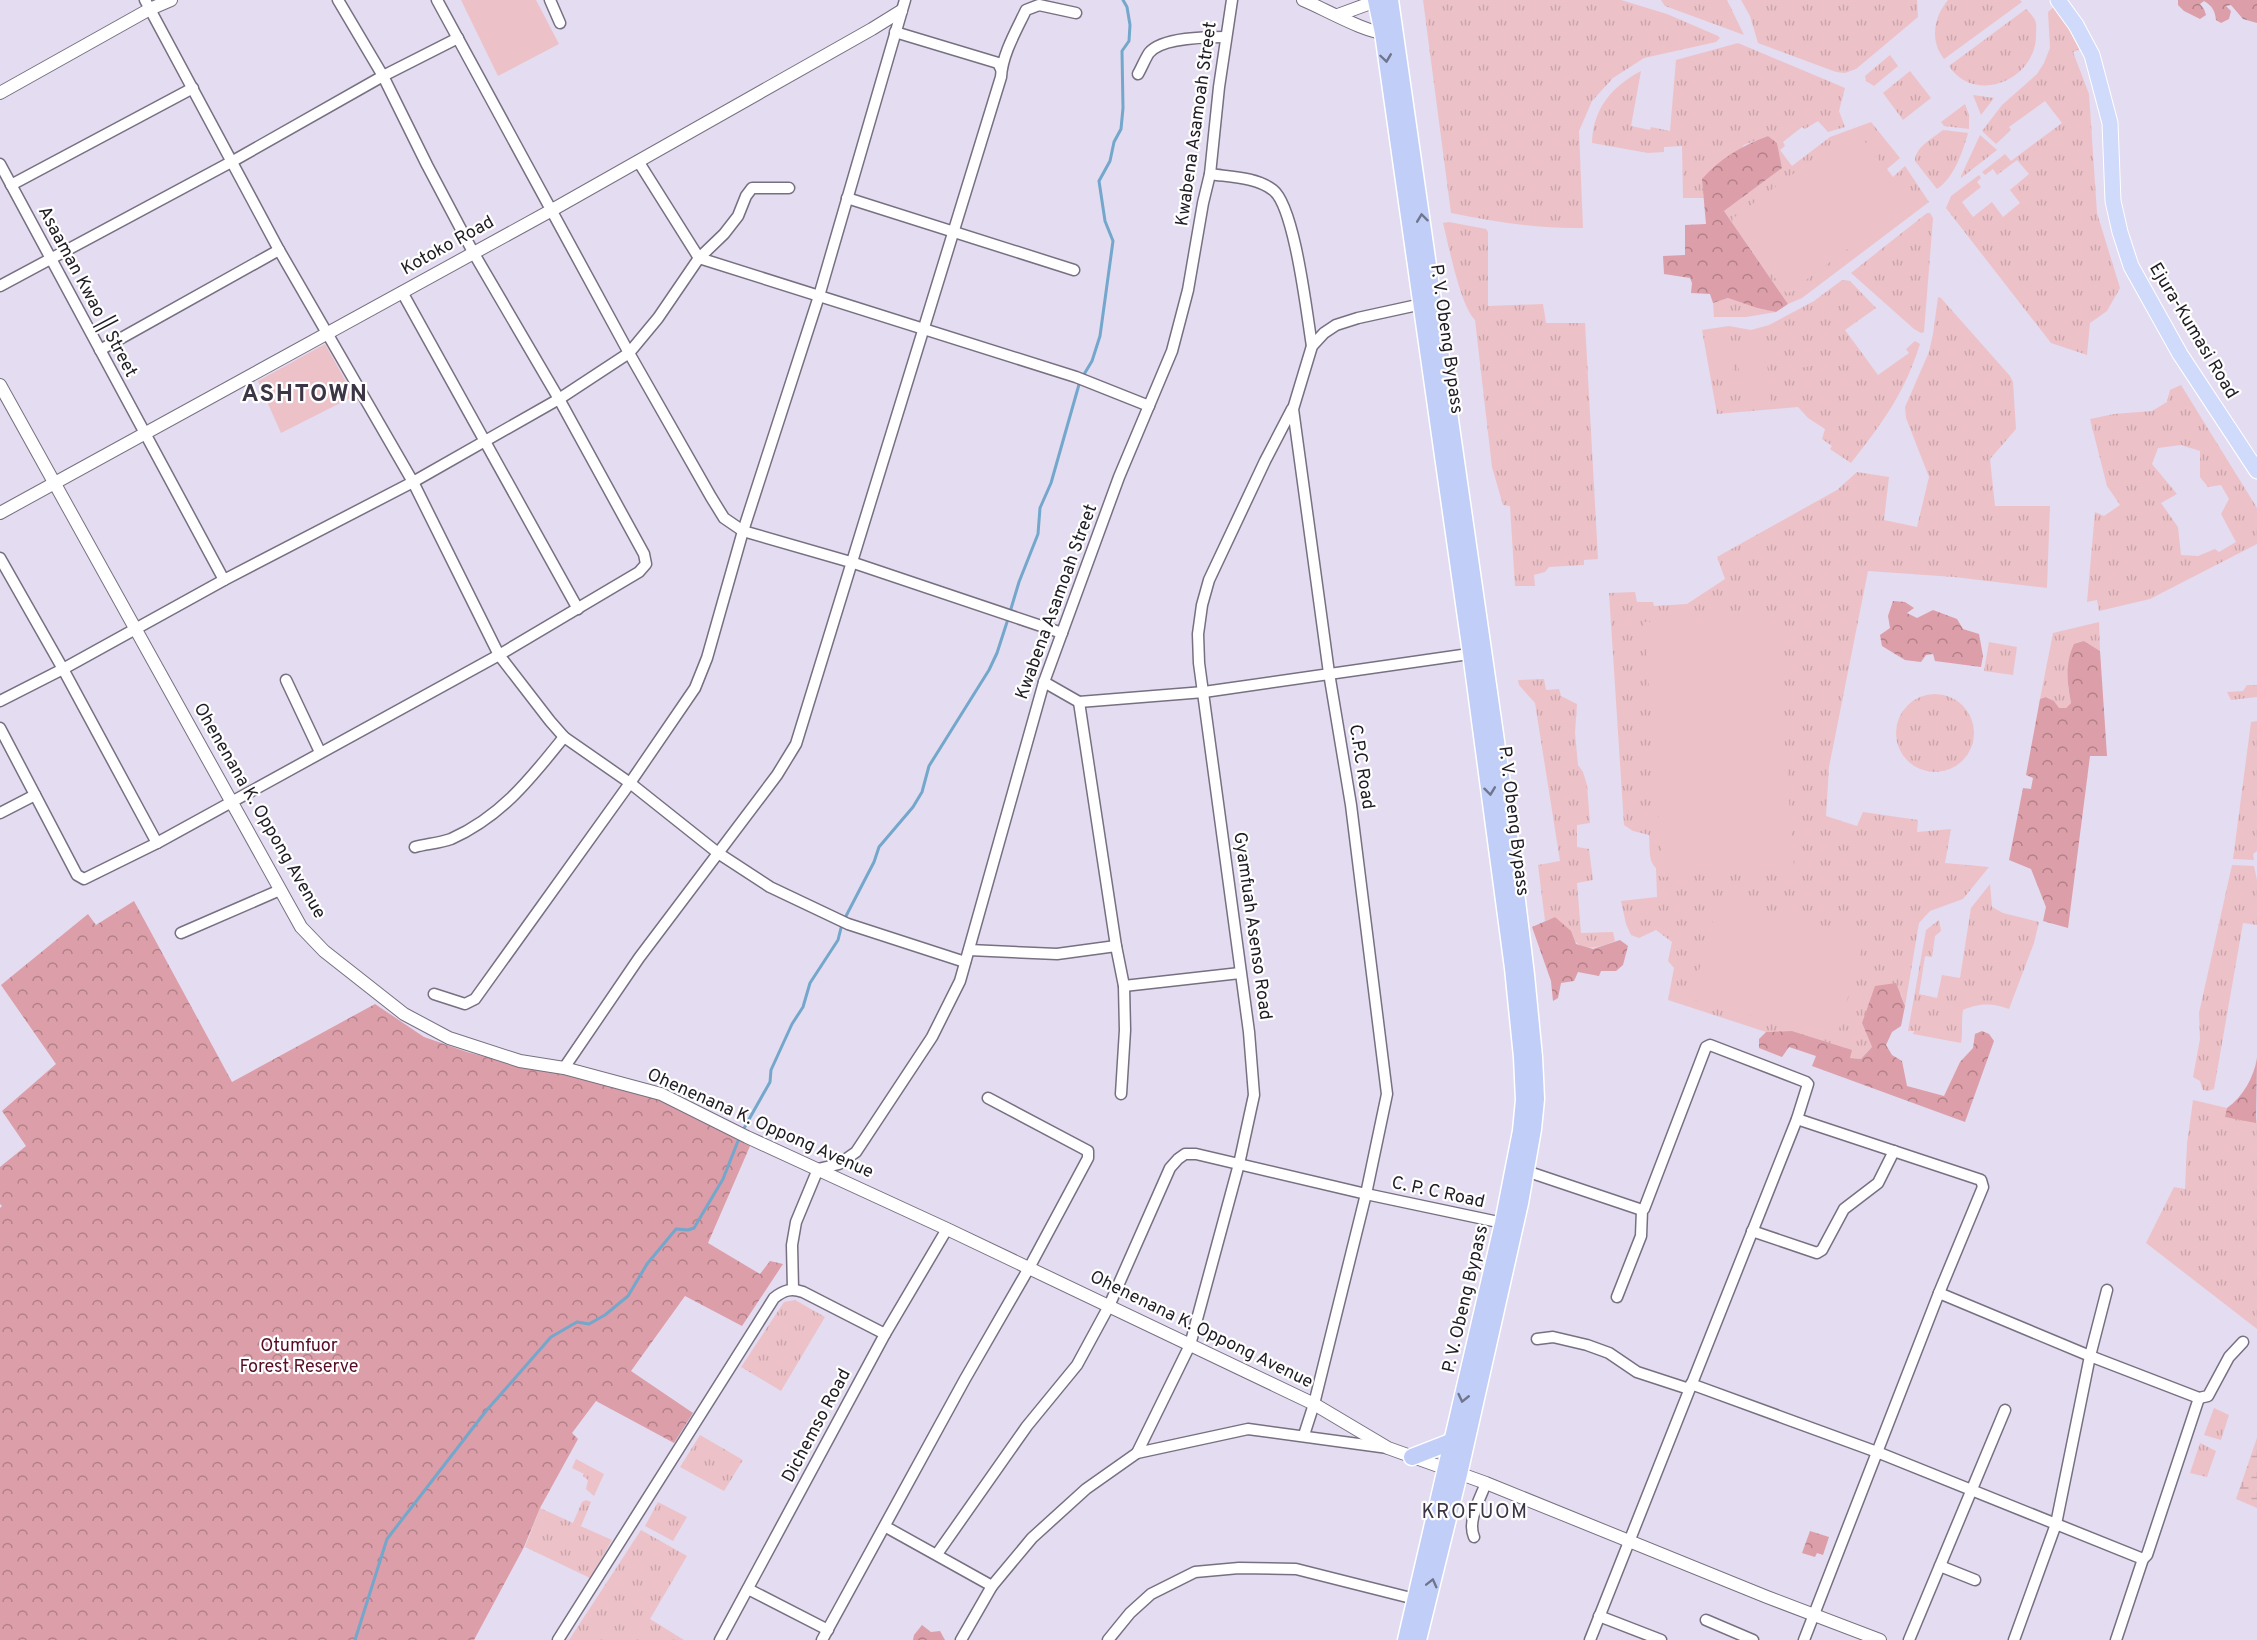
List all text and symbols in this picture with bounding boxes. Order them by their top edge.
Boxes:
street label: Kwabena Asamoah Street [1171,20,1223,228]
one-way arrow [1379,53,1391,62]
street label: Asaaman Kwao || Street [32,200,146,382]
street label: Kotoko Road [397,211,499,281]
one-way arrow [1416,213,1429,223]
street label: Ejura-Kumasi Road [2143,259,2243,403]
street label: P. V. Obeng Bypass [1424,263,1468,415]
district label: ASHTOWN [242,380,368,410]
street label: Kwabena Asamoah Street [1011,501,1103,703]
street label: Ohenenana K. Oppong Avenue [188,699,330,923]
street label: C.P.C Road [1343,723,1379,811]
street label: P. V. Obeng Bypass [1492,745,1534,897]
one-way arrow [1483,787,1495,796]
street label: Gyamfuah Asenso Road [1227,830,1277,1022]
street label: Ohenenana K. Oppong Avenue [643,1064,877,1184]
street label: C. P. C Road [1389,1172,1487,1214]
street label: P. V. Obeng Bypass [1438,1223,1494,1375]
street label: Ohenenana K. Oppong Avenue [1086,1266,1316,1394]
park label: Otumfuor Forest Reserve [239,1335,359,1379]
street label: Dichemso Road [777,1365,857,1487]
one-way arrow [1457,1393,1470,1403]
district label: KROFUOM [1421,1500,1529,1526]
one-way arrow [1425,1579,1438,1589]

